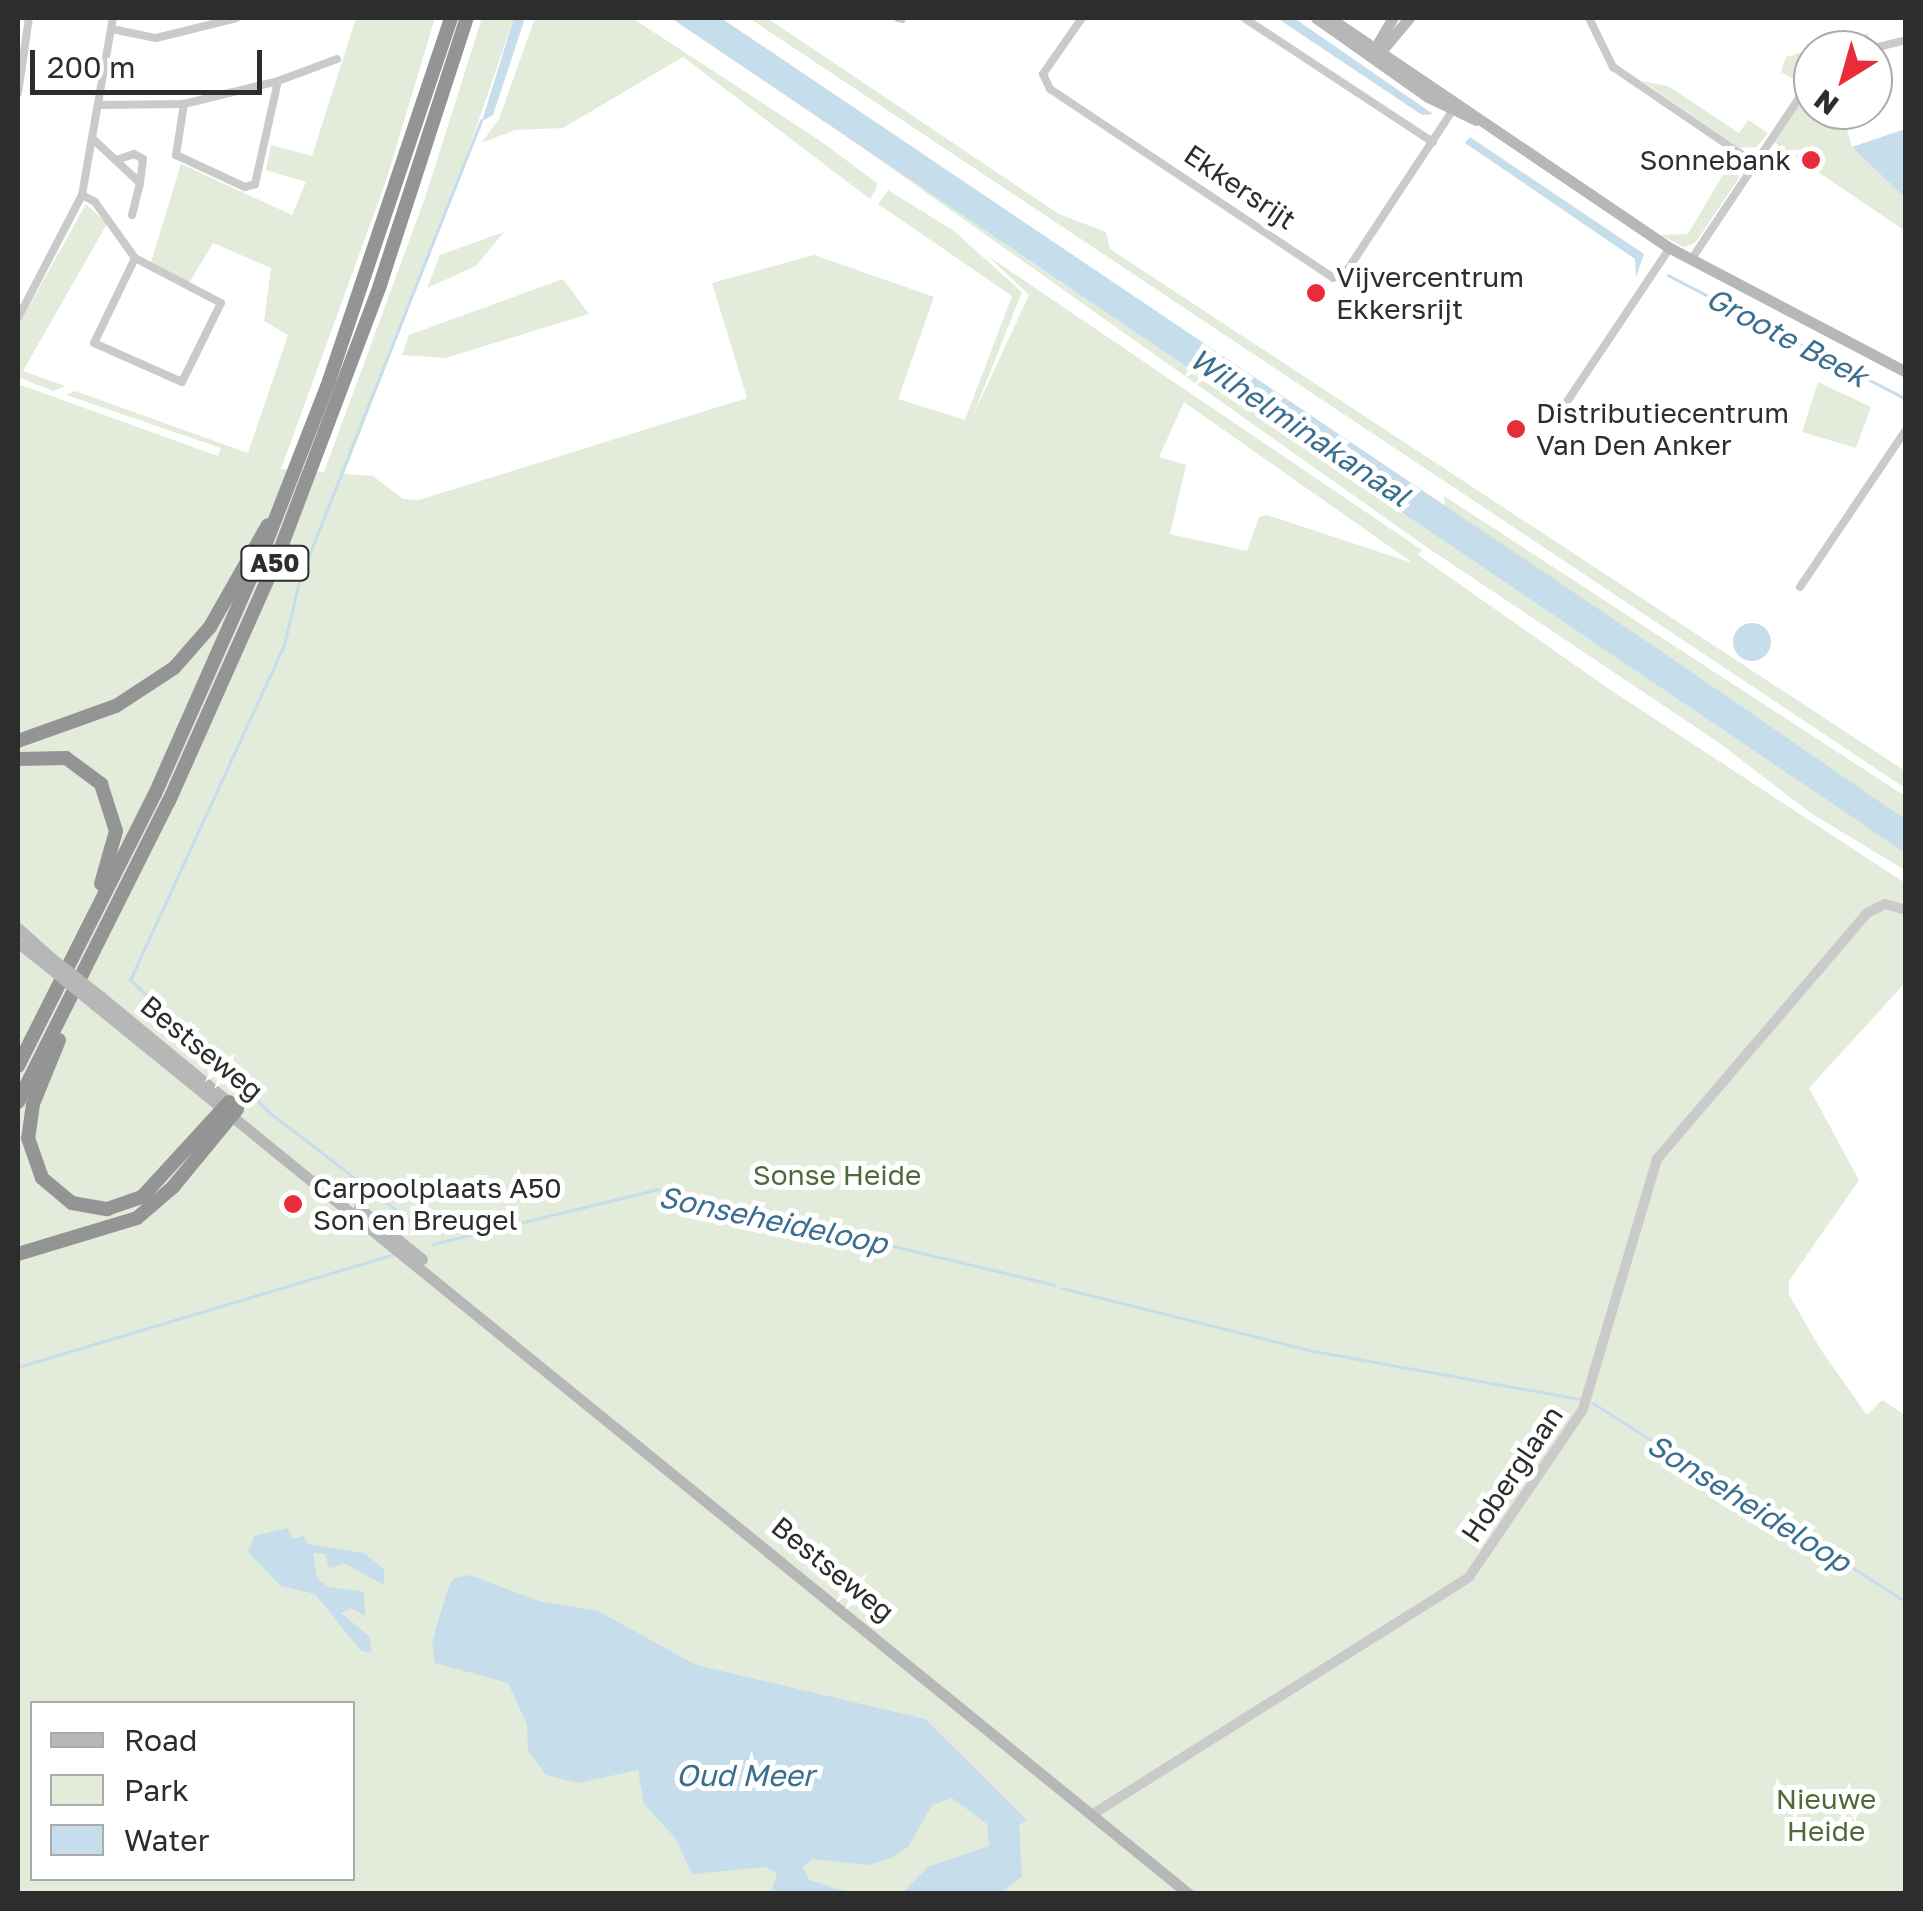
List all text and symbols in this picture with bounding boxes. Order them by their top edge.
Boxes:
scale bar [35,30,268,92]
north arrow [1793,30,1893,130]
text: 200 m [47,49,136,85]
text: N [1807,83,1844,122]
street label: Ekkersrijt [1178,137,1302,237]
place label: Sonnebank [1640,143,1791,177]
marker: Sonnebank [1800,149,1822,171]
place label: Vijvercentrum Ekkersrijt [1336,260,1524,326]
water label: Groote Beek [1700,279,1874,395]
marker: Vijvercentrum Ekkersrijt [1305,282,1327,304]
water label: Wilhelminakanaal [1183,340,1417,514]
place label: Distributiecentrum Van Den Anker [1536,396,1789,462]
marker: Distributiecentrum Van Den Anker [1505,418,1527,440]
road number: A50 [240,543,310,583]
street label: Bestseweg [134,988,270,1108]
park label: Sonse Heide [753,1158,921,1192]
place label: Carpoolplaats A50 Son en Breugel [313,1171,561,1237]
water label: Sonseheideloop [656,1178,890,1262]
marker: Carpoolplaats A50 Son en Breugel [282,1193,304,1215]
street label: Hoberglaan [1454,1399,1570,1549]
water label: Sonseheideloop [1641,1426,1857,1580]
street label: Bestseweg [765,1509,901,1629]
legend [30,1701,355,1881]
text: Road [124,1722,198,1758]
water label: Oud Meer [676,1757,814,1793]
text: Park [124,1772,189,1808]
park label: Nieuwe Heide [1776,1782,1876,1848]
text: Water [124,1822,209,1858]

